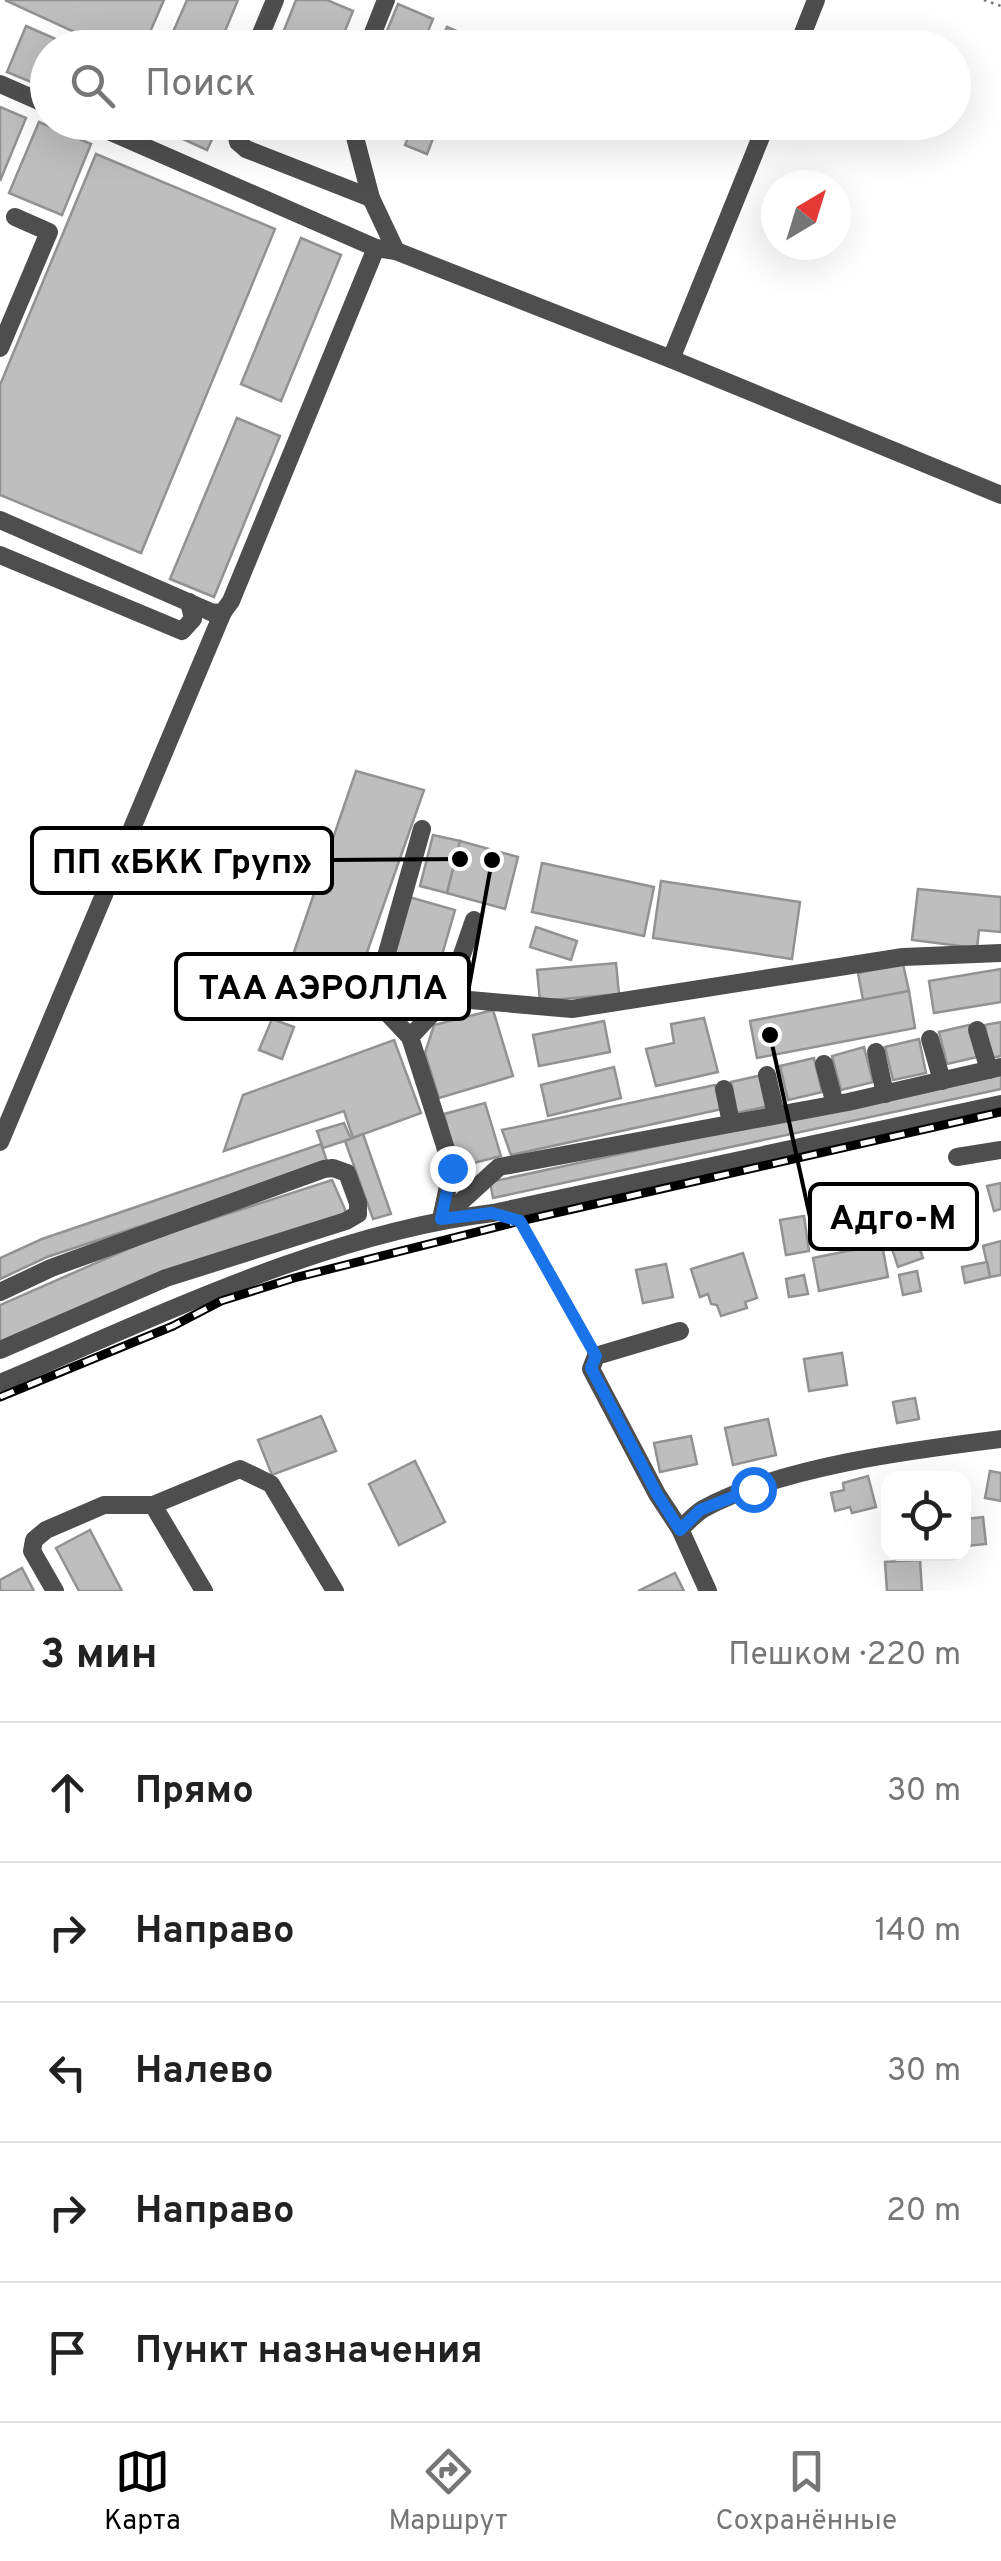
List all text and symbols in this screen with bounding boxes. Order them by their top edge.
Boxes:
search box [30,30,971,140]
icon: search [65,58,120,113]
text: Поиск [145,61,256,110]
north arrow [761,170,851,260]
callout: ПП «БКК Груп» [32,828,332,893]
text: ПП «БКК Груп» [52,842,312,886]
callout: ТАА АЭРОЛЛА [176,954,469,1019]
text: ТАА АЭРОЛЛА [198,968,448,1012]
route end [430,1146,476,1192]
callout: Адго-М [810,1184,977,1249]
text: Адго-М [829,1198,957,1242]
route start [731,1467,777,1513]
map controls [881,1471,971,1561]
button: locate [881,1471,971,1561]
text: 3 мин [40,1630,158,1683]
text: Пешком · 220 m [728,1636,961,1676]
icon: ahead [40,1765,95,1820]
text: Прямо [135,1768,254,1817]
text: 30 m [887,1772,961,1812]
icon: right [40,1905,95,1960]
text: Направо [135,1908,295,1957]
text: 140 m [875,1912,961,1952]
icon: left [40,2045,95,2100]
text: Налево [135,2048,274,2097]
text: 30 m [887,2052,961,2092]
icon: right [40,2185,95,2240]
text: Направо [135,2188,295,2237]
text: 20 m [886,2192,961,2232]
icon: arrive [40,2325,95,2380]
text: Пункт назначения [135,2328,483,2377]
tab: Карта [104,2444,181,2540]
tab: Маршрут [388,2444,508,2540]
tab: Сохранённые [715,2444,897,2540]

